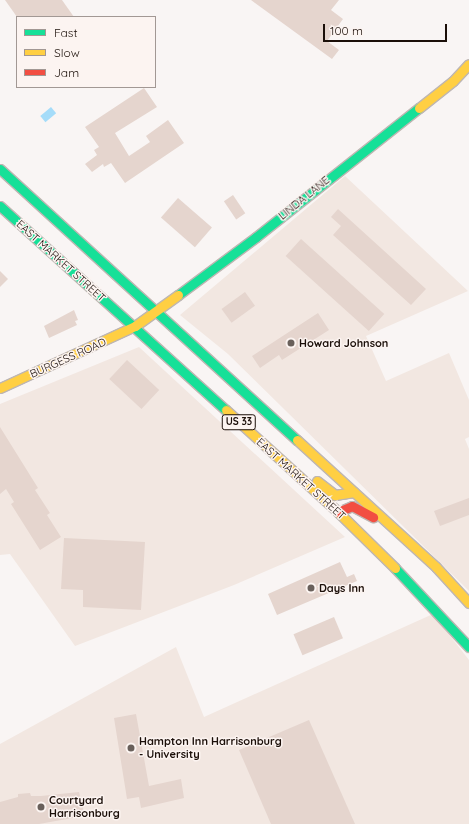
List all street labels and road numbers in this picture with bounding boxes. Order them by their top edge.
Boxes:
street label: LINDA LANE [276,173,332,223]
street label: EAST MARKET STREET [14,217,108,305]
street label: BURGESS ROAD [28,335,108,381]
road number: US 33 [221,414,257,430]
street label: EAST MARKET STREET [254,435,348,523]

